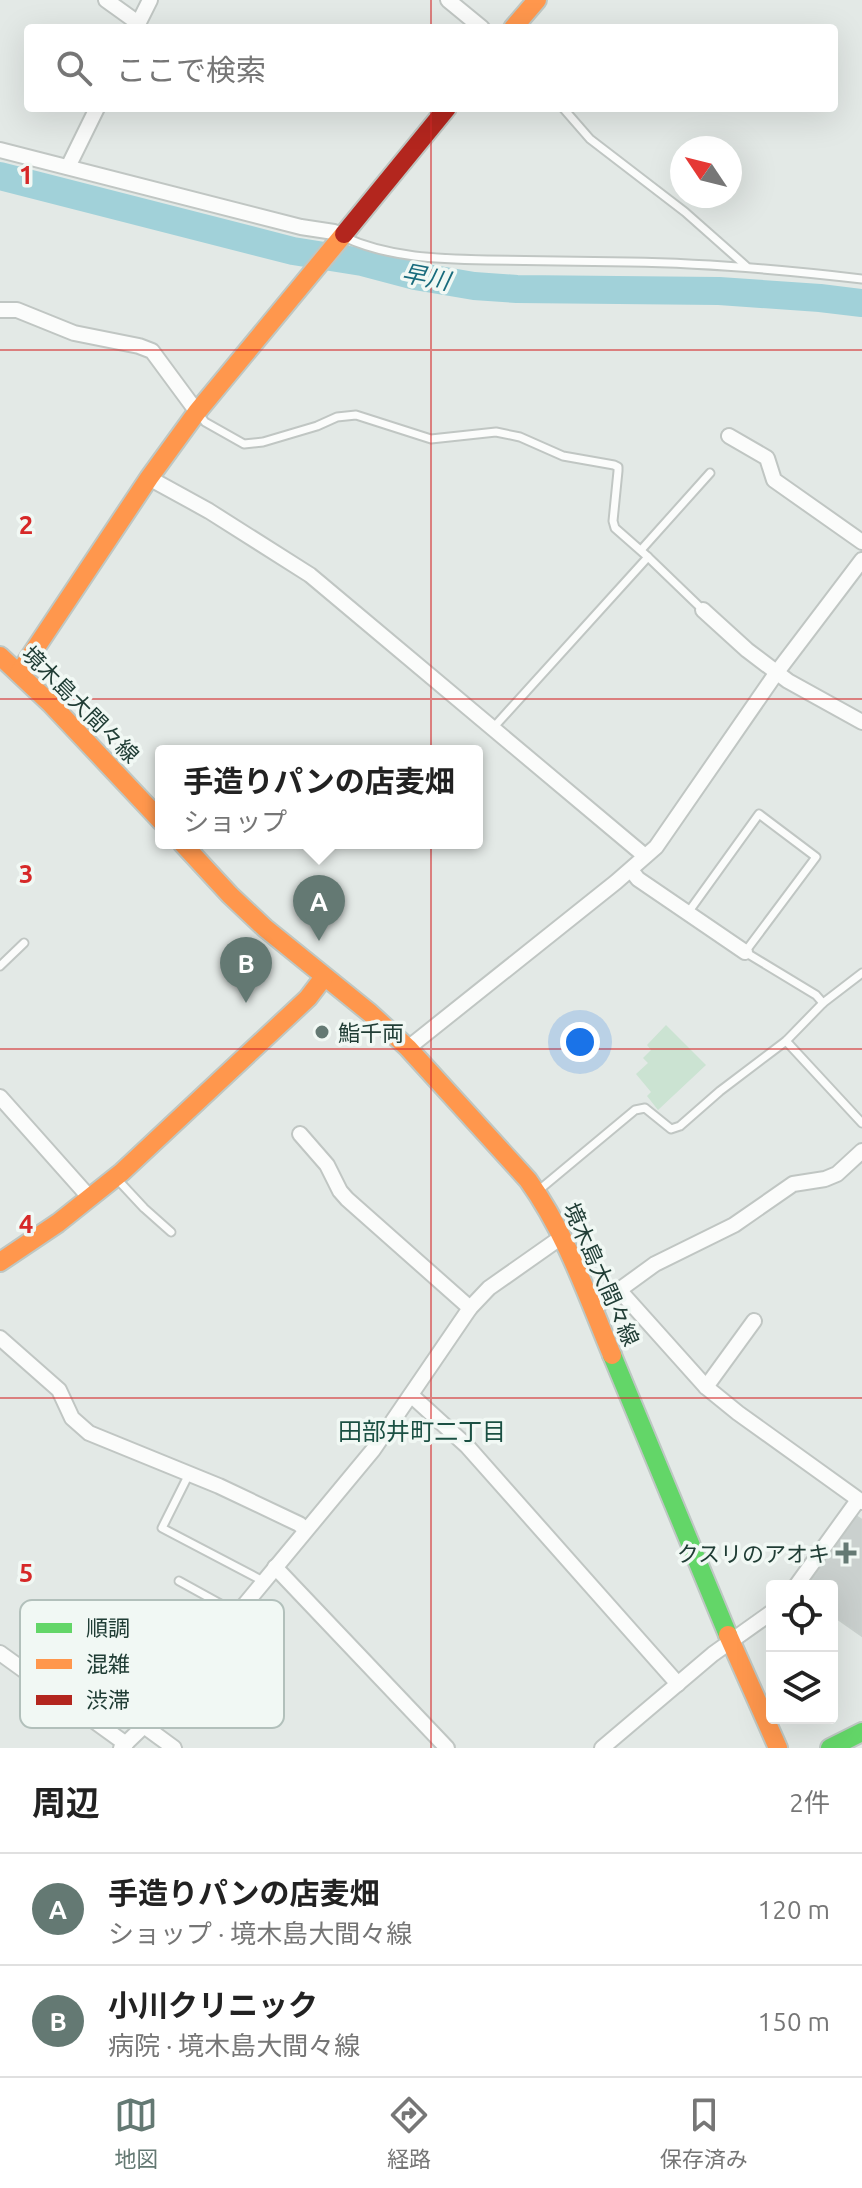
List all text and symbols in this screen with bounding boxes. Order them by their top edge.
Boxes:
search box [24,24,838,112]
icon: search [52,46,96,90]
text: ここで検索 [116,53,266,87]
north arrow [670,136,742,208]
text: 1 [19,160,33,189]
water label: 早川 [400,259,455,295]
text: 2 [19,510,33,539]
street label: 境木島大間々線 [18,641,144,767]
popup [155,745,483,849]
text: 手造りパンの店麦畑 [183,764,455,798]
text: ショップ [183,807,287,836]
text: 3 [19,859,33,888]
pin: A [293,875,345,941]
pin: B [220,937,272,1003]
place label: 鮨千両 [338,1020,404,1045]
your location [560,1022,600,1062]
marker: 鮨千両 [313,1023,331,1041]
street label: 境木島大間々線 [559,1199,645,1349]
text: 4 [19,1209,33,1238]
district label: 田部井町二丁目 [338,1418,506,1445]
place label: クスリのアオキ [677,1541,830,1566]
marker: クスリのアオキ [837,1544,855,1562]
text: 5 [19,1558,33,1587]
map controls [766,1580,838,1724]
button: locate [766,1580,838,1652]
legend [20,1600,284,1728]
text: 順調 [86,1615,130,1640]
text: 混雑 [86,1651,130,1676]
button: layers [766,1652,838,1724]
text: 渋滞 [86,1687,130,1712]
text: 周辺 [32,1783,100,1821]
text: 2件 [789,1788,830,1817]
text: 手造りパンの店麦畑 [108,1876,380,1910]
text: A [49,1895,67,1924]
text: 120 m [758,1895,830,1924]
text: ショップ · 境木島大間々線 [108,1919,412,1948]
text: 小川クリニック [108,1988,318,2022]
text: B [49,2007,67,2036]
text: 150 m [758,2007,830,2036]
text: 病院 · 境木島大間々線 [108,2031,360,2060]
tab: 地図 [114,2093,158,2173]
tab: 経路 [387,2093,431,2173]
tab: 保存済み [660,2093,748,2173]

